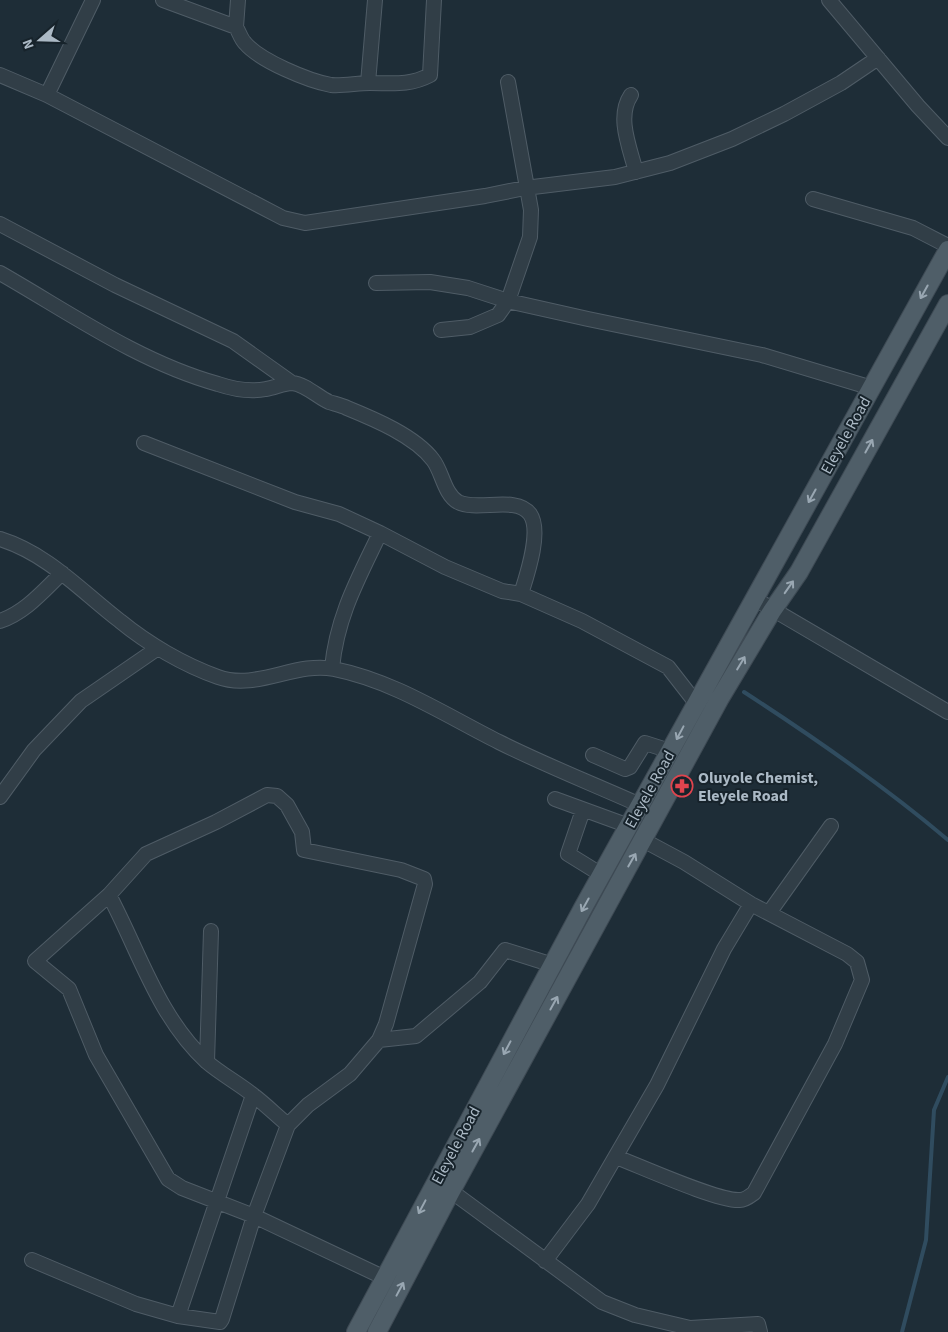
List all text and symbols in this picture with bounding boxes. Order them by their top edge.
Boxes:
north arrow [15,15,65,65]
text: N [18,36,40,52]
one-way arrow [919,285,929,299]
street label: Eleyele Road [816,393,876,478]
one-way arrow [865,439,875,454]
one-way arrow [807,488,817,503]
one-way arrow [784,580,794,594]
one-way arrow [736,657,746,671]
one-way arrow [675,725,685,740]
street label: Eleyele Road [620,747,680,832]
place label: Oluyole Chemist, Eleyele Road [698,767,818,807]
pharmacy icon: Oluyole Chemist, Eleyele Road [670,774,694,798]
one-way arrow [627,853,637,868]
one-way arrow [579,898,589,912]
one-way arrow [549,996,559,1010]
one-way arrow [502,1040,511,1055]
street label: Eleyele Road [426,1103,486,1188]
one-way arrow [471,1139,481,1153]
one-way arrow [417,1199,427,1214]
one-way arrow [396,1282,405,1297]

